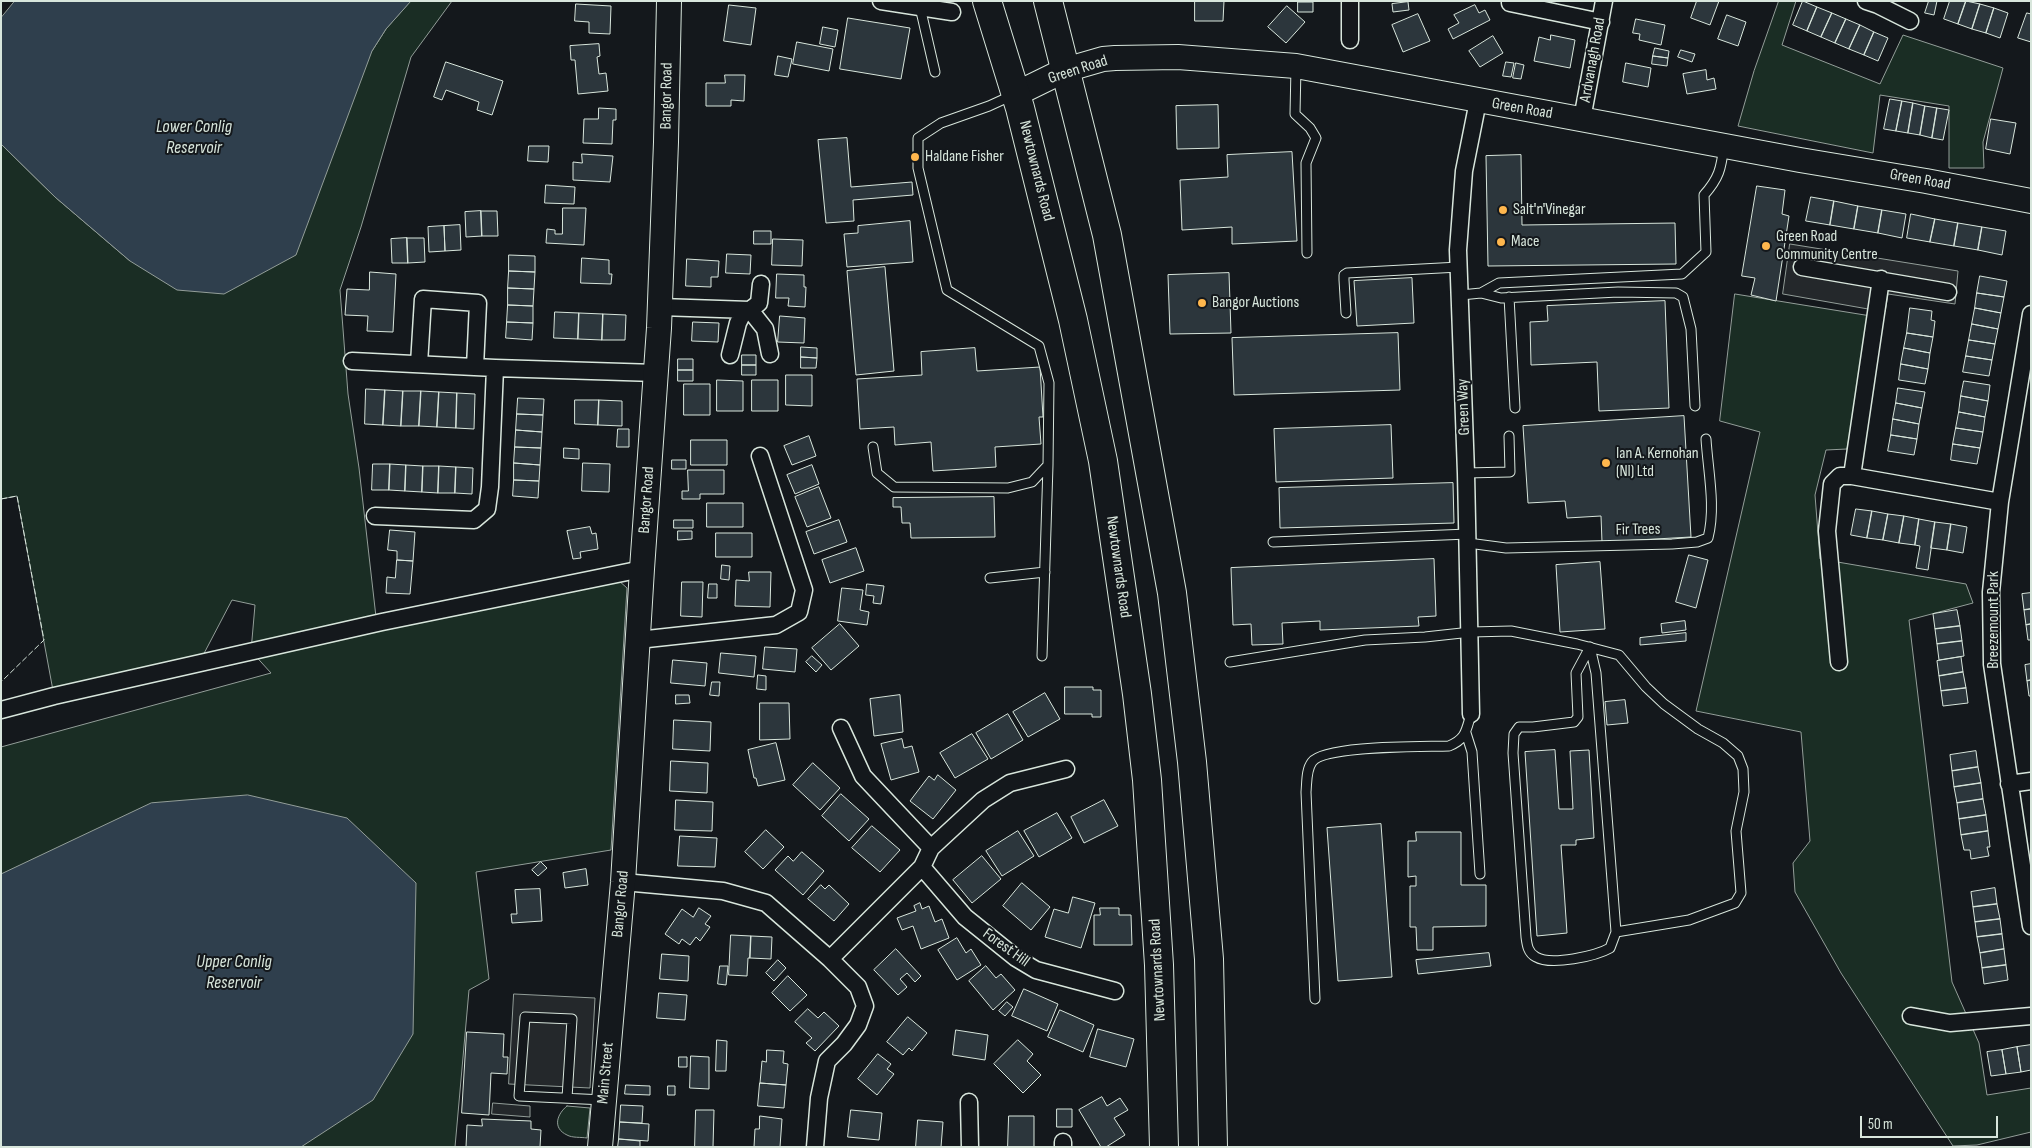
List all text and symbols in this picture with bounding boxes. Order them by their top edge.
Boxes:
street label: Ardvanagh Road [1576,16,1610,104]
street label: Green Road [1046,51,1110,89]
street label: Bangor Road [657,62,677,130]
street label: Green Road [1490,94,1554,124]
water label: Lower Conlig Reservoir [156,116,232,158]
street label: Newtownards Road [1014,119,1058,223]
place label: Haldane Fisher [925,147,1004,167]
marker: Haldane Fisher [909,151,921,163]
street label: Green Road [1888,165,1952,195]
place label: Salt'n'Vinegar [1513,200,1586,220]
marker: Salt'n'Vinegar [1497,204,1509,216]
place label: Green Road Community Centre [1776,227,1878,265]
place label: Mace [1511,232,1539,252]
marker: Mace [1495,236,1507,248]
marker: Green Road Community Centre [1760,240,1772,252]
place label: Bangor Auctions [1212,293,1299,313]
marker: Bangor Auctions [1196,297,1208,309]
street label: Green Way [1453,378,1475,436]
place label: Ian A. Kernohan (NI) Ltd [1616,444,1699,482]
marker: Ian A. Kernohan (NI) Ltd [1600,457,1612,469]
street label: Bangor Road [635,466,659,534]
street label: Newtownards Road [1101,515,1135,619]
street label: Fir Trees [1615,520,1661,540]
street label: Breezemount Park [1984,571,2004,669]
street label: Bangor Road [609,870,633,938]
street label: Newtownards Road [1146,918,1170,1022]
street label: Forest Hill [979,925,1033,971]
water label: Upper Conlig Reservoir [196,951,272,994]
street label: Main Street [594,1041,618,1105]
scale bar [1862,1106,2000,1138]
text: 50 m [1868,1115,1893,1134]

